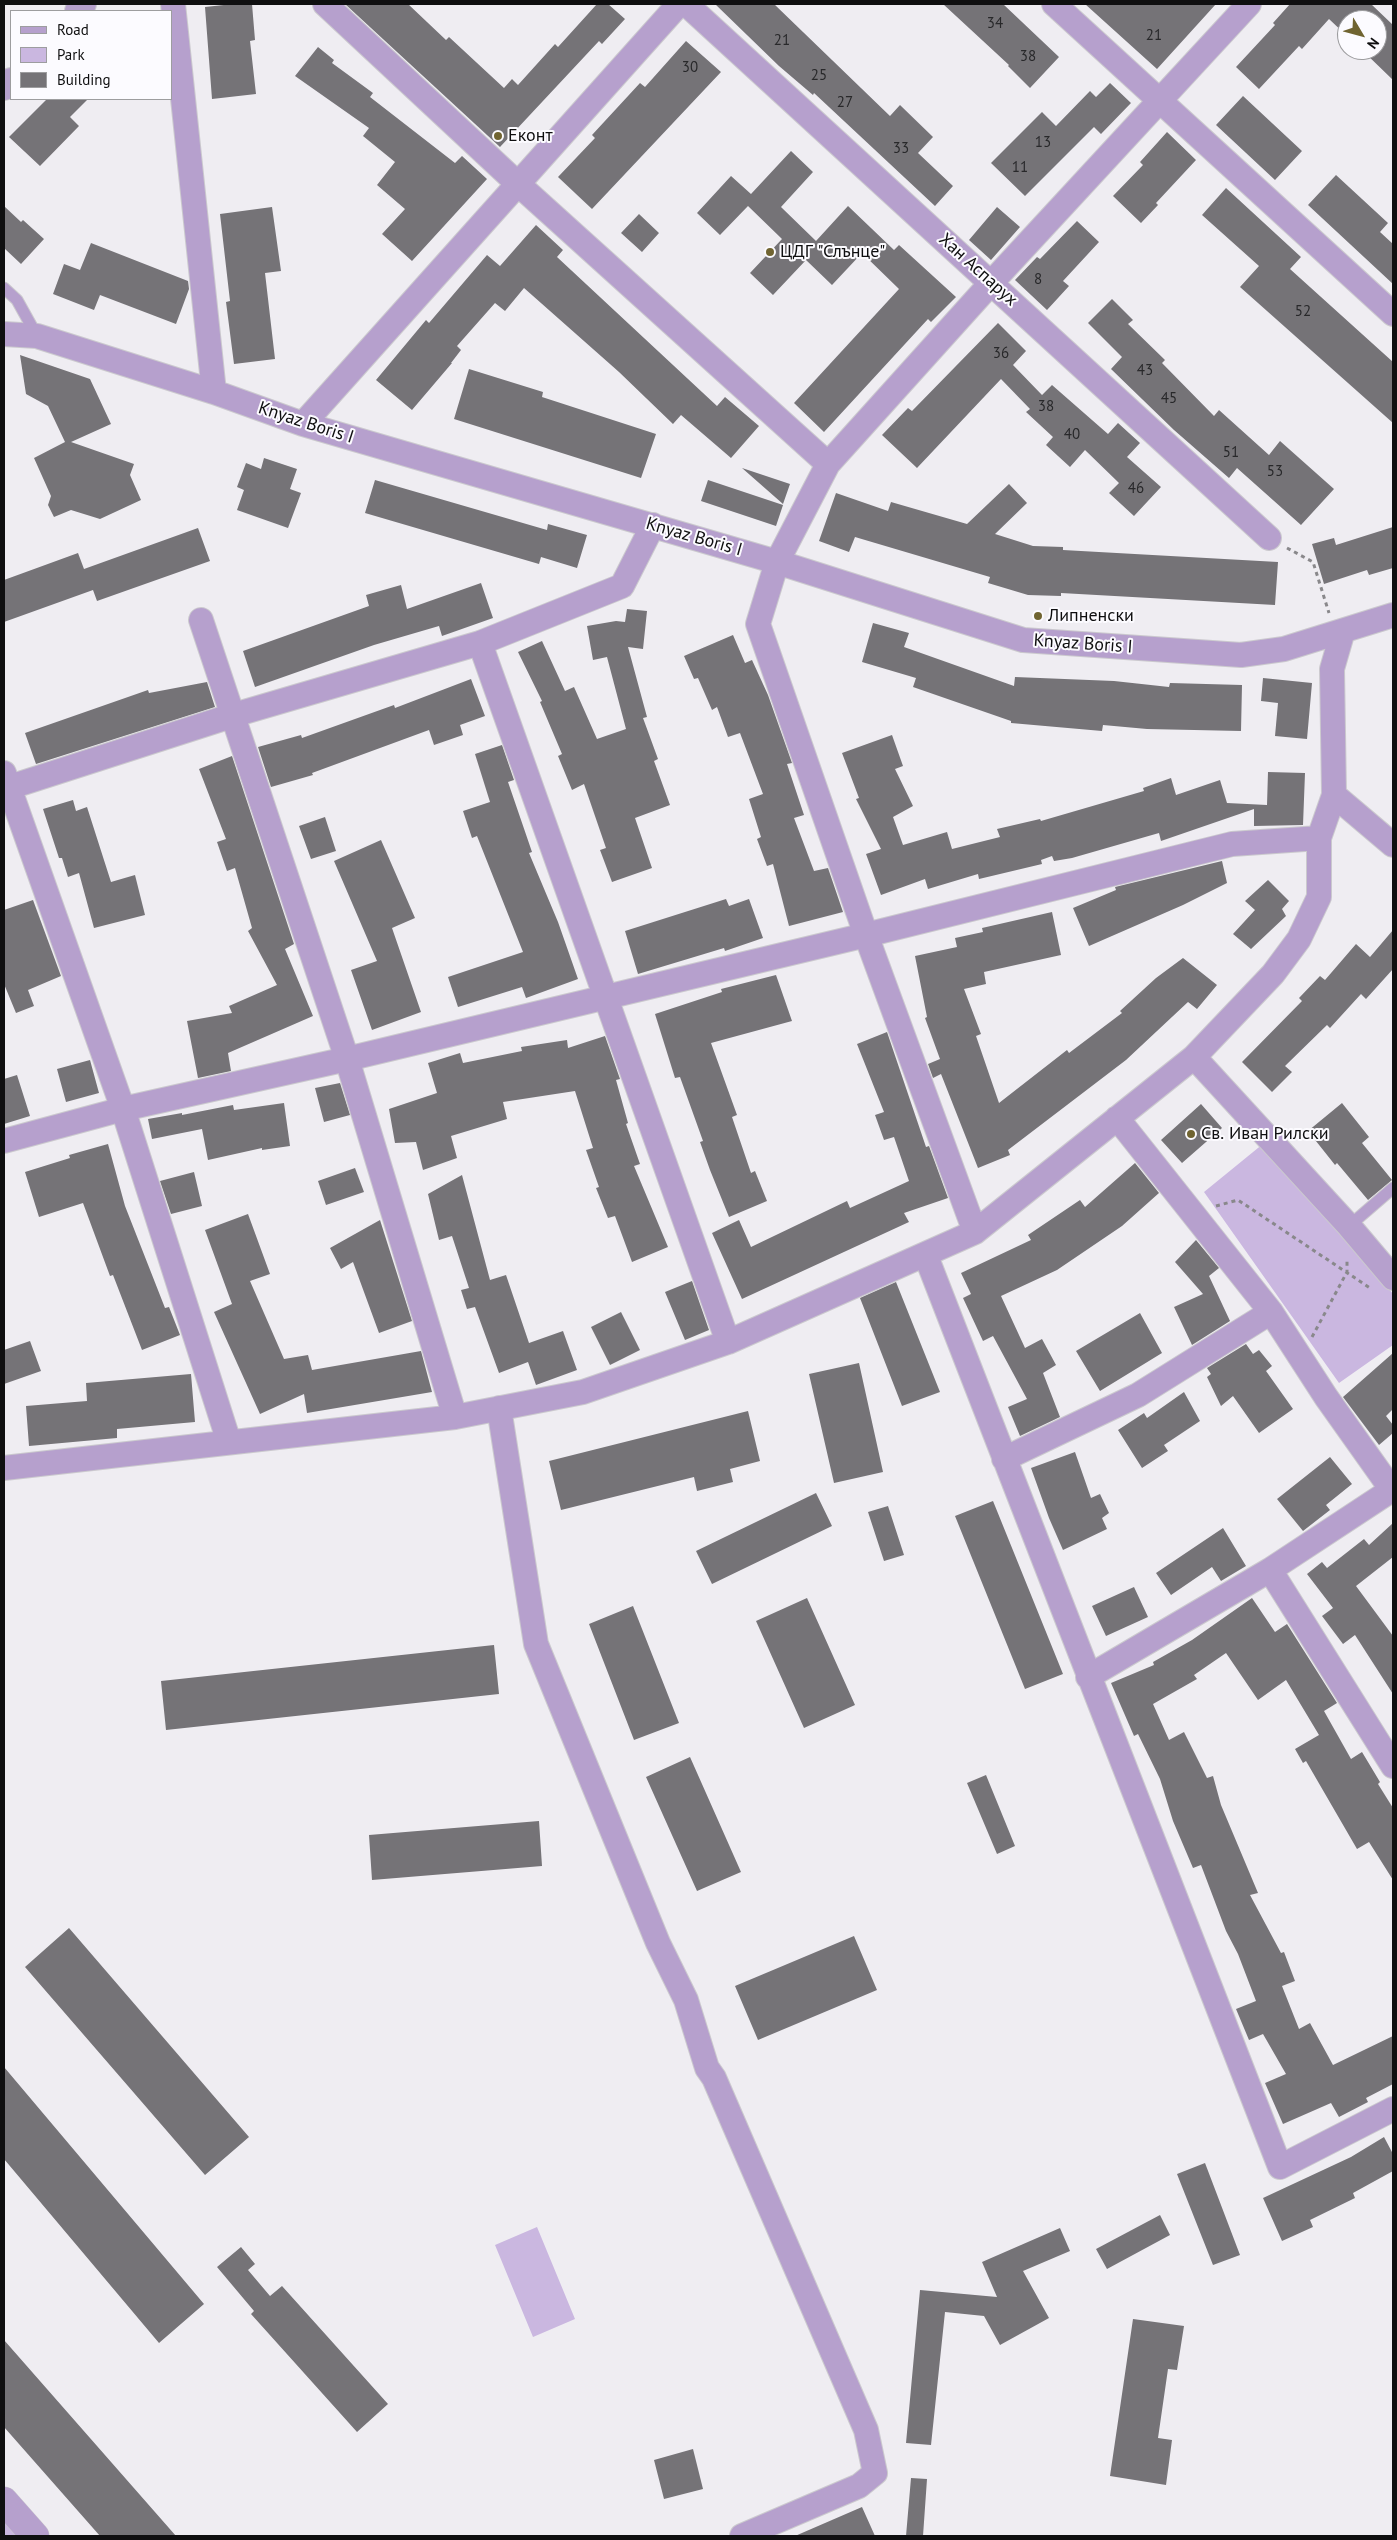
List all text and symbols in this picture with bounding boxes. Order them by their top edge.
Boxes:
legend [10,10,172,100]
north arrow [1337,10,1387,60]
house number: 34 [987,15,1003,33]
text: Road [57,20,89,39]
house number: 21 [1146,27,1162,45]
house number: 21 [774,32,790,50]
text: N [1363,34,1383,53]
text: Park [57,45,85,64]
house number: 38 [1020,48,1036,66]
house number: 30 [682,59,698,77]
house number: 25 [811,67,827,85]
text: Building [57,70,111,89]
house number: 27 [837,94,853,112]
place label: Еконт [508,125,553,147]
marker: Еконт [492,130,504,142]
house number: 13 [1035,134,1051,152]
house number: 33 [893,140,909,158]
house number: 11 [1012,159,1028,177]
street label: Хан Аспарух [934,229,1022,311]
place label: ЦДГ "Слънце" [780,241,885,263]
marker: ЦДГ "Слънце" [764,246,776,258]
house number: 8 [1034,271,1042,289]
house number: 52 [1295,303,1311,321]
house number: 36 [993,345,1009,363]
house number: 43 [1137,362,1153,380]
house number: 45 [1161,390,1177,408]
street label: Knyaz Boris I [255,397,357,449]
house number: 38 [1038,398,1054,416]
house number: 40 [1064,426,1080,444]
house number: 51 [1223,444,1239,462]
house number: 53 [1267,463,1283,481]
house number: 46 [1128,480,1144,498]
street label: Knyaz Boris I [643,513,745,561]
place label: Липненски [1048,605,1134,627]
marker: Липненски [1032,610,1044,622]
street label: Knyaz Boris I [1033,630,1133,658]
place label: Св. Иван Рилски [1201,1123,1328,1145]
marker: Св. Иван Рилски [1185,1128,1197,1140]

